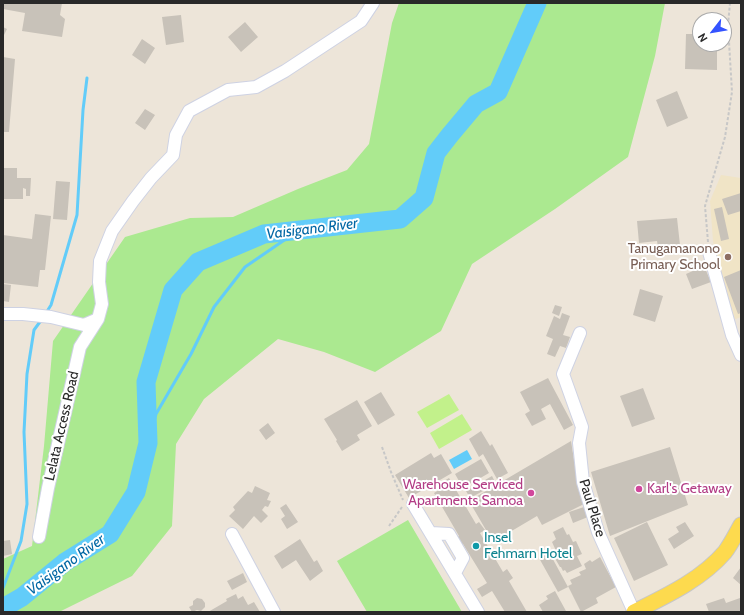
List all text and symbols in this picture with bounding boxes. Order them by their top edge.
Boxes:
north arrow [692,12,732,52]
text: N [695,31,711,45]
water label: Vaisigano River [265,214,359,244]
place label: Tanugamanono Primary School [628,241,720,274]
marker: Tanugamanono Primary School [723,252,733,262]
street label: Lelata Access Road [41,370,83,482]
place label: Warehouse Serviced Apartments Samoa [403,477,523,510]
street label: Paul Place [575,477,609,539]
place label: Karl's Getaway [647,481,732,497]
marker: Karl's Getaway [634,484,644,494]
marker: Warehouse Serviced Apartments Samoa [526,488,536,498]
place label: Insel Fehmarn Hotel [484,530,572,562]
water label: Vaisigano River [24,531,108,599]
marker: Insel Fehmarn Hotel [471,541,481,551]

